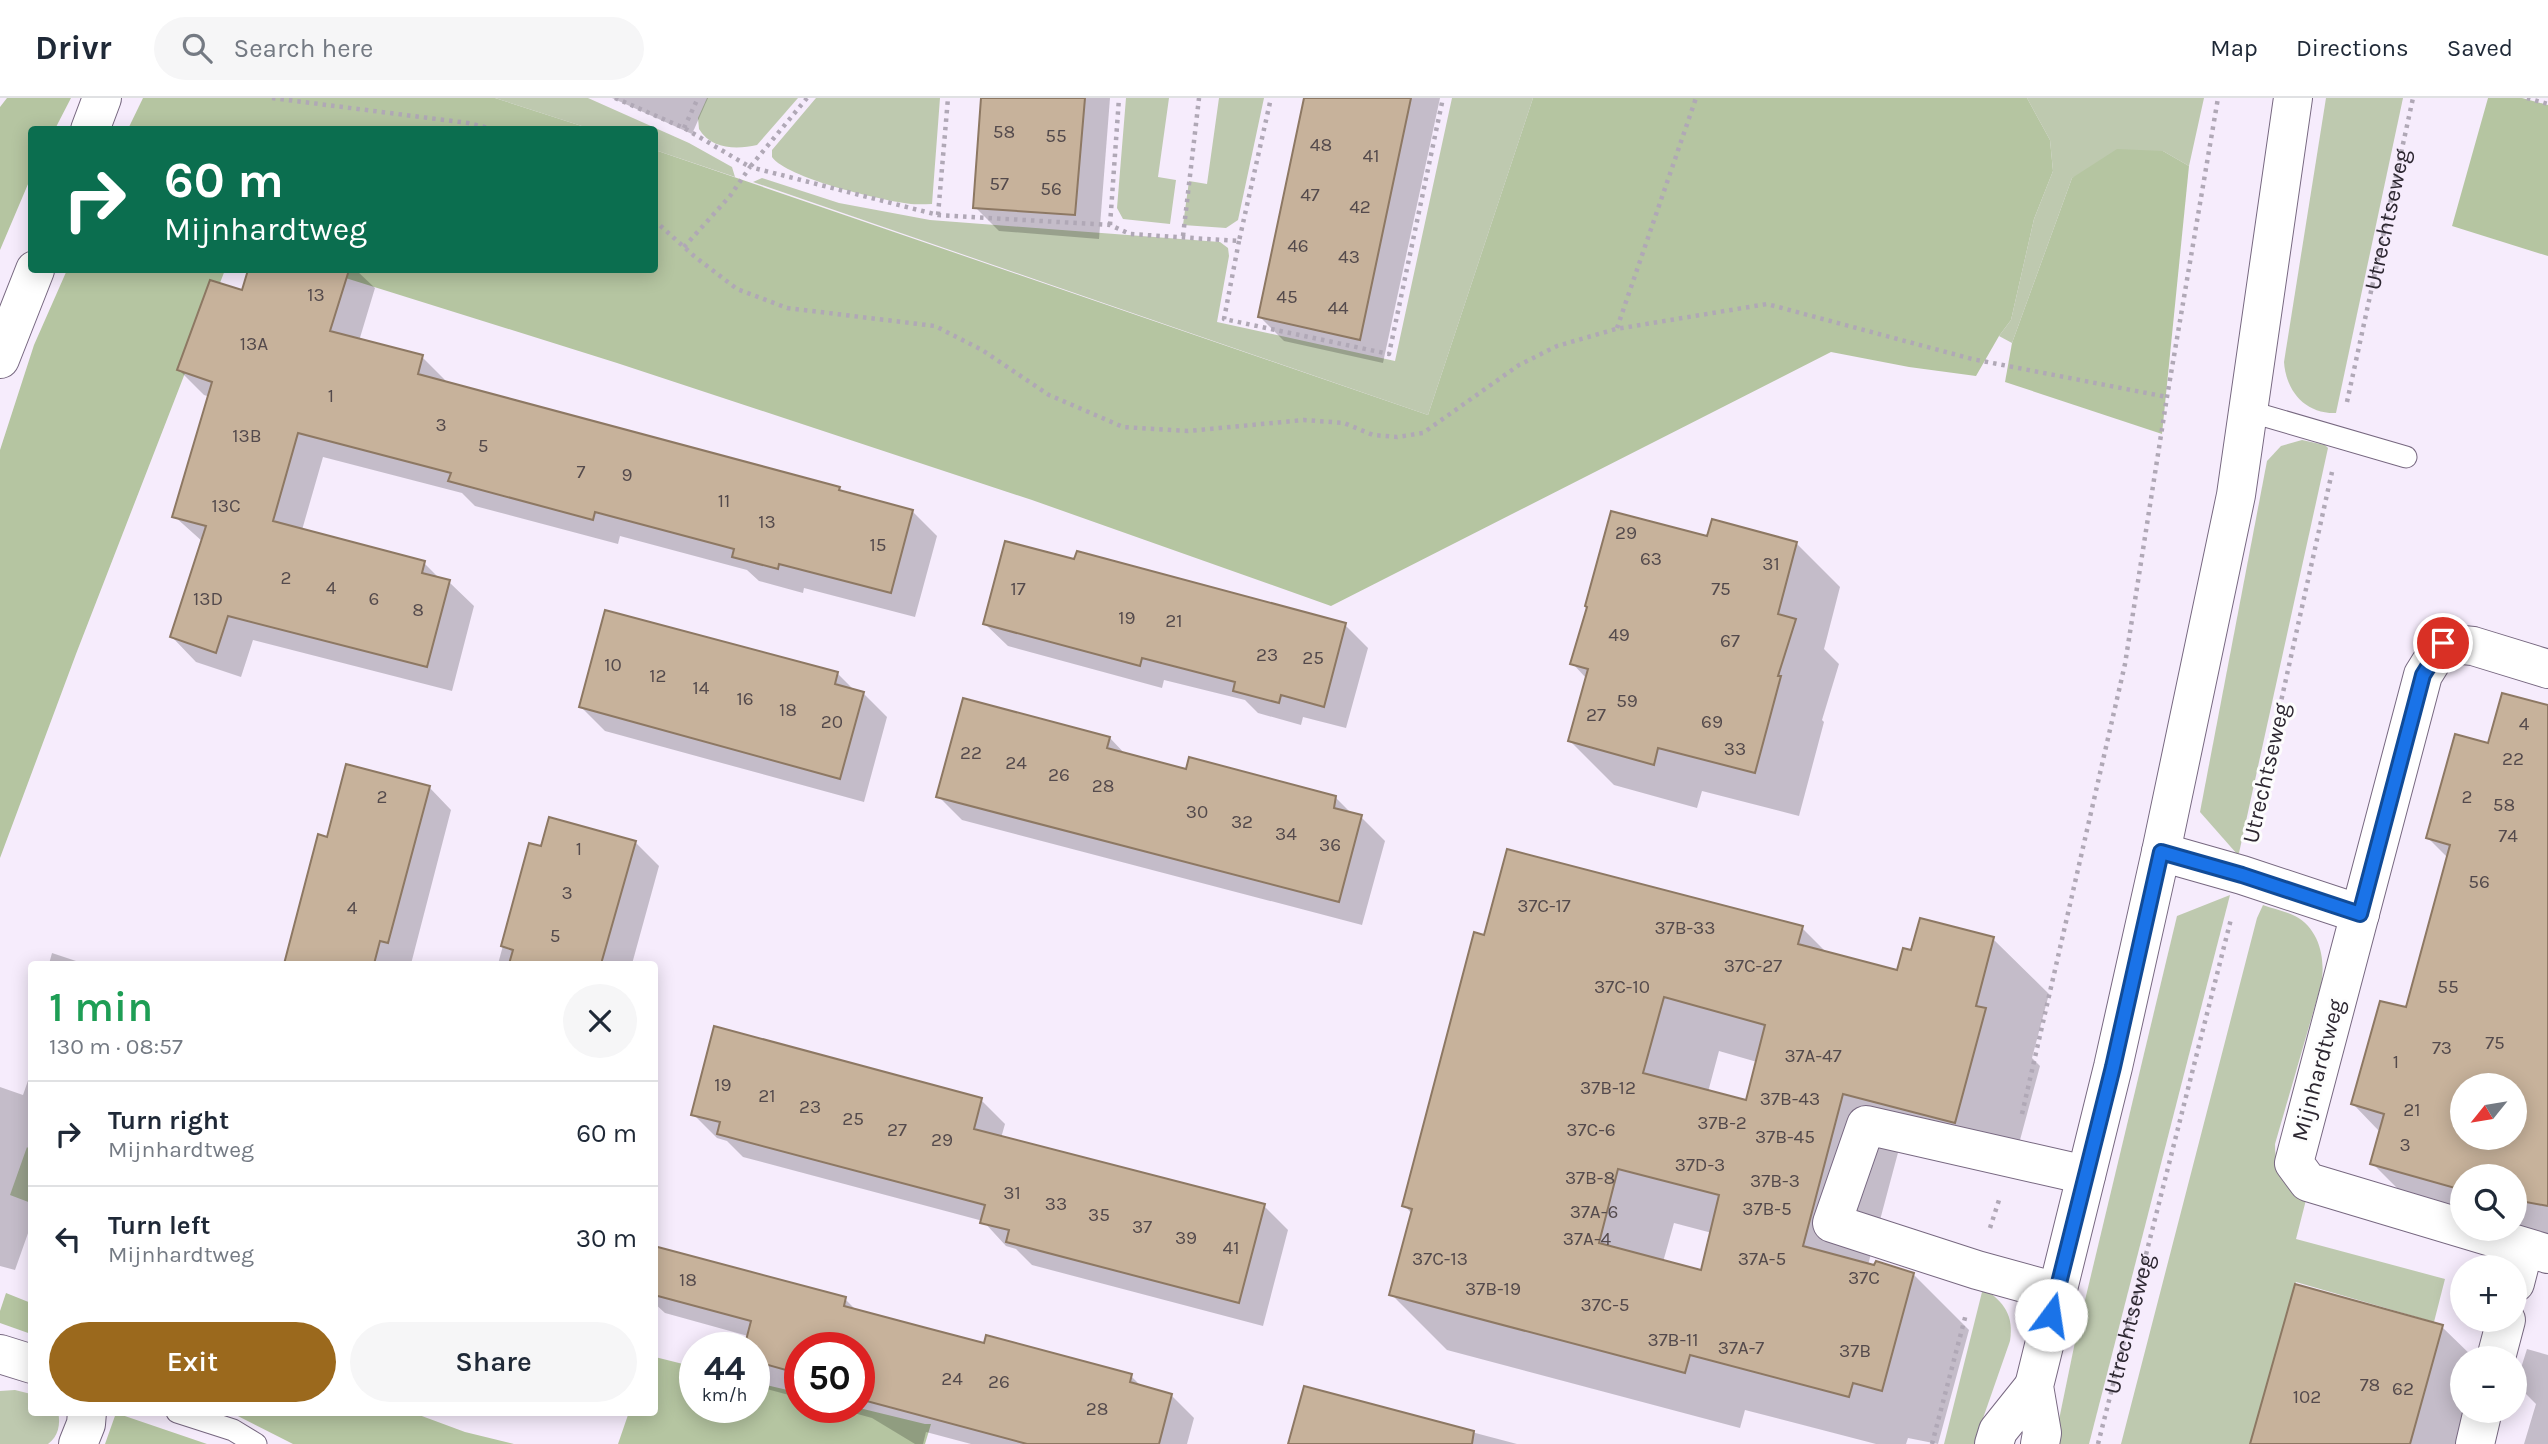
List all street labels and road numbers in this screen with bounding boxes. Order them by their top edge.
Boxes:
street label: Utrechtseweg [2358,146,2415,292]
street label: Utrechtseweg [2237,700,2295,846]
street label: Mijnhardtweg [2286,996,2350,1144]
street label: Utrechtseweg [2098,1251,2159,1397]

